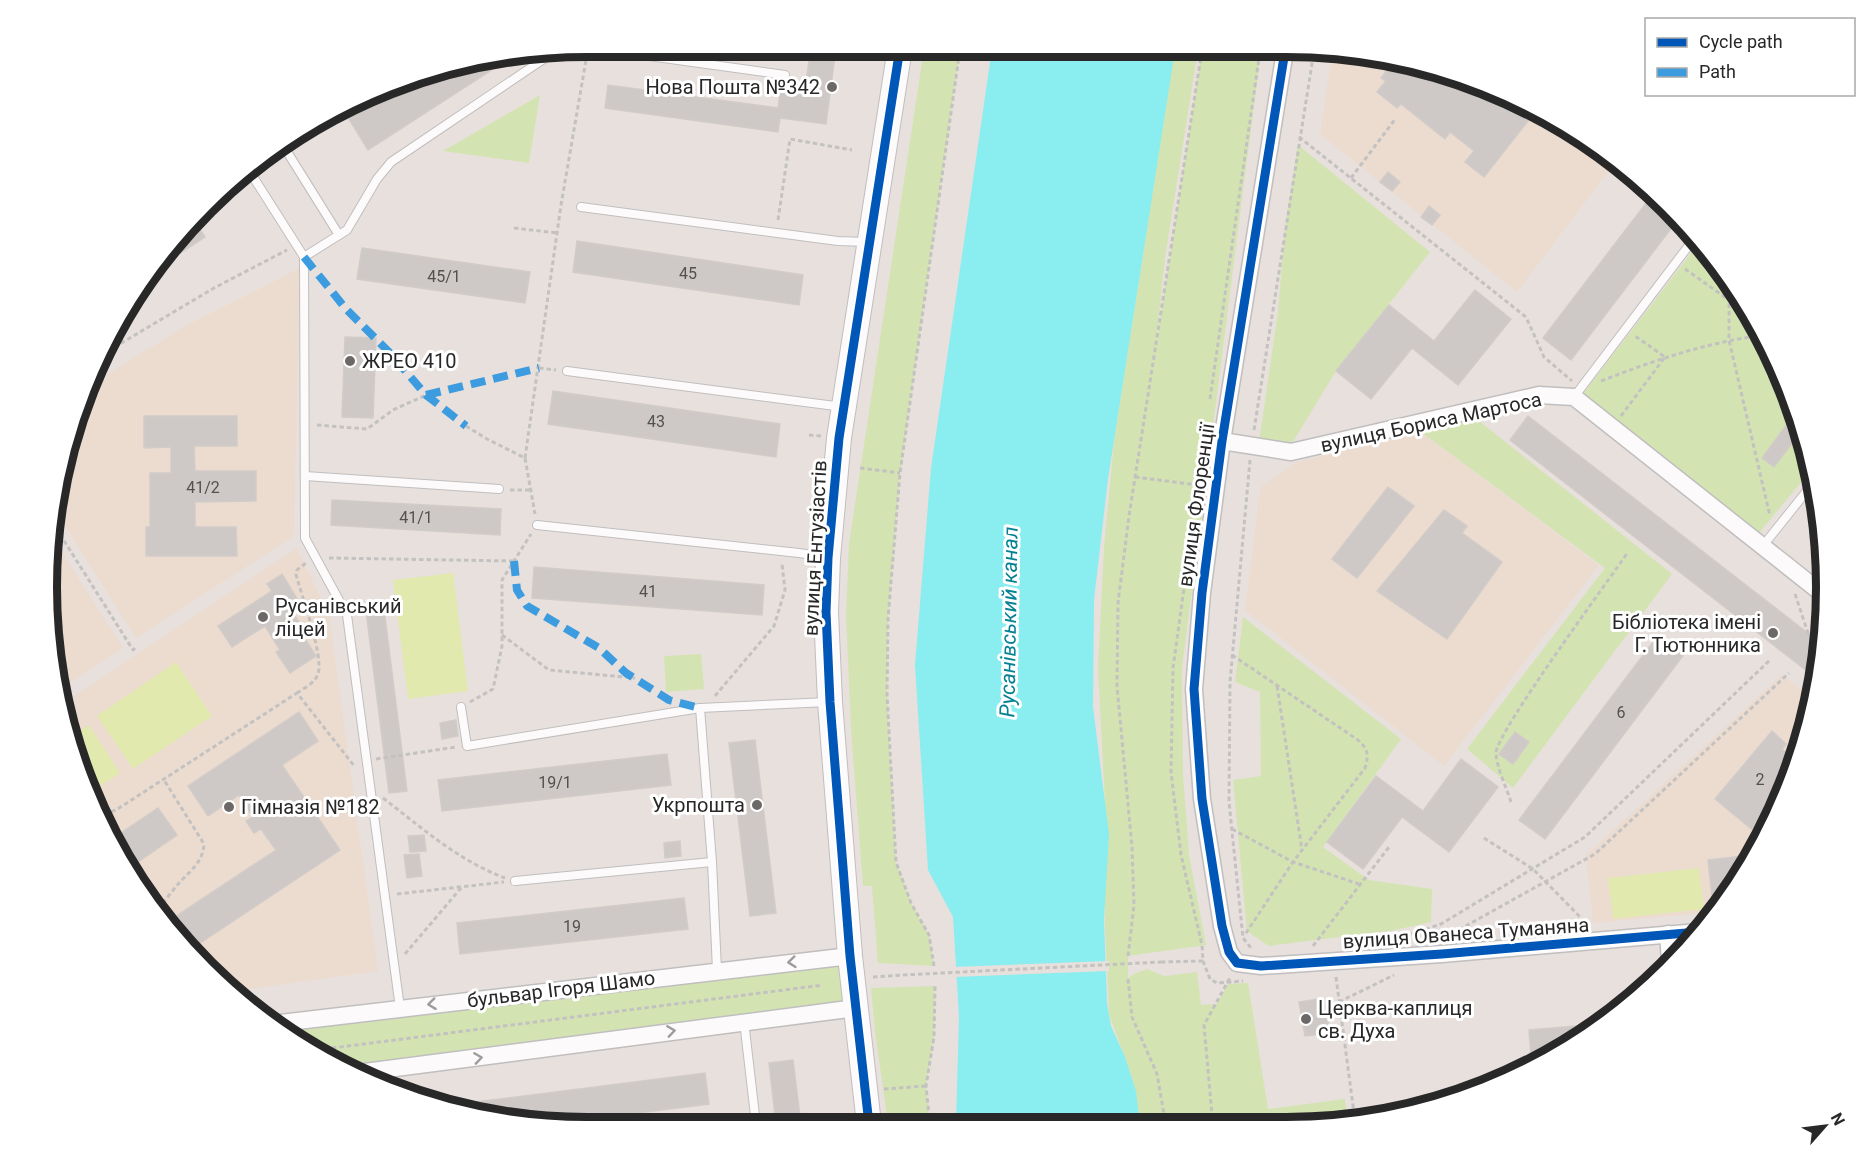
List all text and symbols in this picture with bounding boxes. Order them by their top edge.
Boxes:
legend [1645,18,1855,96]
text: Cycle path [1699,31,1783,52]
text: Path [1699,61,1736,82]
place label: Нова Пошта №342 [646,75,820,99]
marker: Нова Пошта №342 [825,80,839,94]
house number: 45 [679,264,697,283]
house number: 45/1 [427,267,461,286]
place label: ЖРЕО 410 [362,349,457,373]
marker: ЖРЕО 410 [343,354,357,368]
street label: вулиця Бориса Мартоса [1318,387,1544,457]
house number: 43 [647,412,665,431]
street label: вулиця Флоренції [1173,421,1220,588]
street label: вулиця Ентузіастів [798,460,832,636]
house number: 41/2 [186,478,220,497]
house number: 41/1 [399,508,433,527]
water label: Русанівський канал [995,526,1023,718]
house number: 41 [639,582,657,601]
place label: Русанівський ліцей [275,594,402,641]
marker: Русанівський ліцей [256,610,270,624]
place label: Бібліотека імені Г. Тютюнника [1612,610,1761,657]
marker: Бібліотека імені Г. Тютюнника [1766,626,1780,640]
house number: 6 [1617,703,1626,722]
house number: 2 [1756,770,1765,789]
house number: 19/1 [538,773,572,792]
place label: Укрпошта [652,793,745,817]
place label: Гімназія №182 [241,795,379,819]
marker: Укрпошта [750,798,764,812]
marker: Гімназія №182 [222,800,236,814]
street label: вулиця Ованеса Туманяна [1342,912,1590,954]
house number: 19 [563,917,581,936]
one-way arrow [788,955,797,968]
street label: бульвар Ігоря Шамо [466,966,656,1012]
place label: Церква-каплиця св. Духа [1318,996,1472,1043]
one-way arrow [427,998,436,1010]
marker: Церква-каплиця св. Духа [1299,1012,1313,1026]
one-way arrow [667,1026,676,1038]
one-way arrow [473,1052,483,1064]
north arrow [1795,1096,1855,1156]
text: N [1827,1110,1849,1129]

